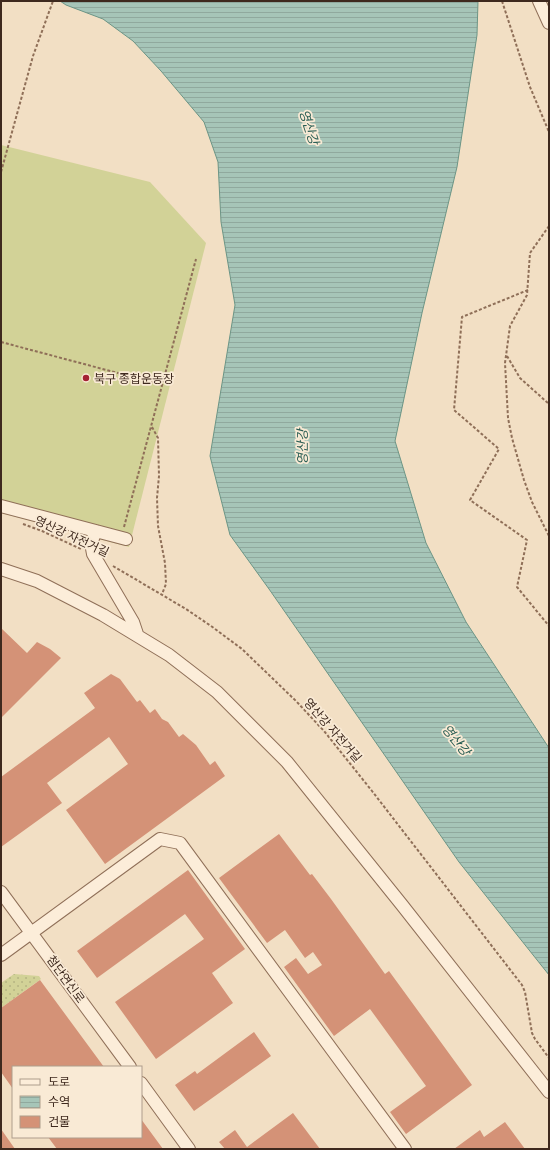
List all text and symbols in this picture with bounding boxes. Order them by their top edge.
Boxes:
water label: 영산강 [295,107,323,149]
place label: 북구 종합운동장 [94,371,174,386]
marker: 북구 종합운동장 [81,373,91,383]
water label: 영산강 [294,427,311,465]
street label: 영산강 자전거길 [33,512,111,560]
street label: 영산강 자전거길 [301,695,365,765]
water label: 영산강 [438,721,475,761]
street label: 첨단연신로 [44,952,88,1006]
legend [12,1066,142,1138]
text: 도로 [48,1074,70,1089]
text: 수역 [48,1094,70,1109]
text: 건물 [48,1114,70,1129]

